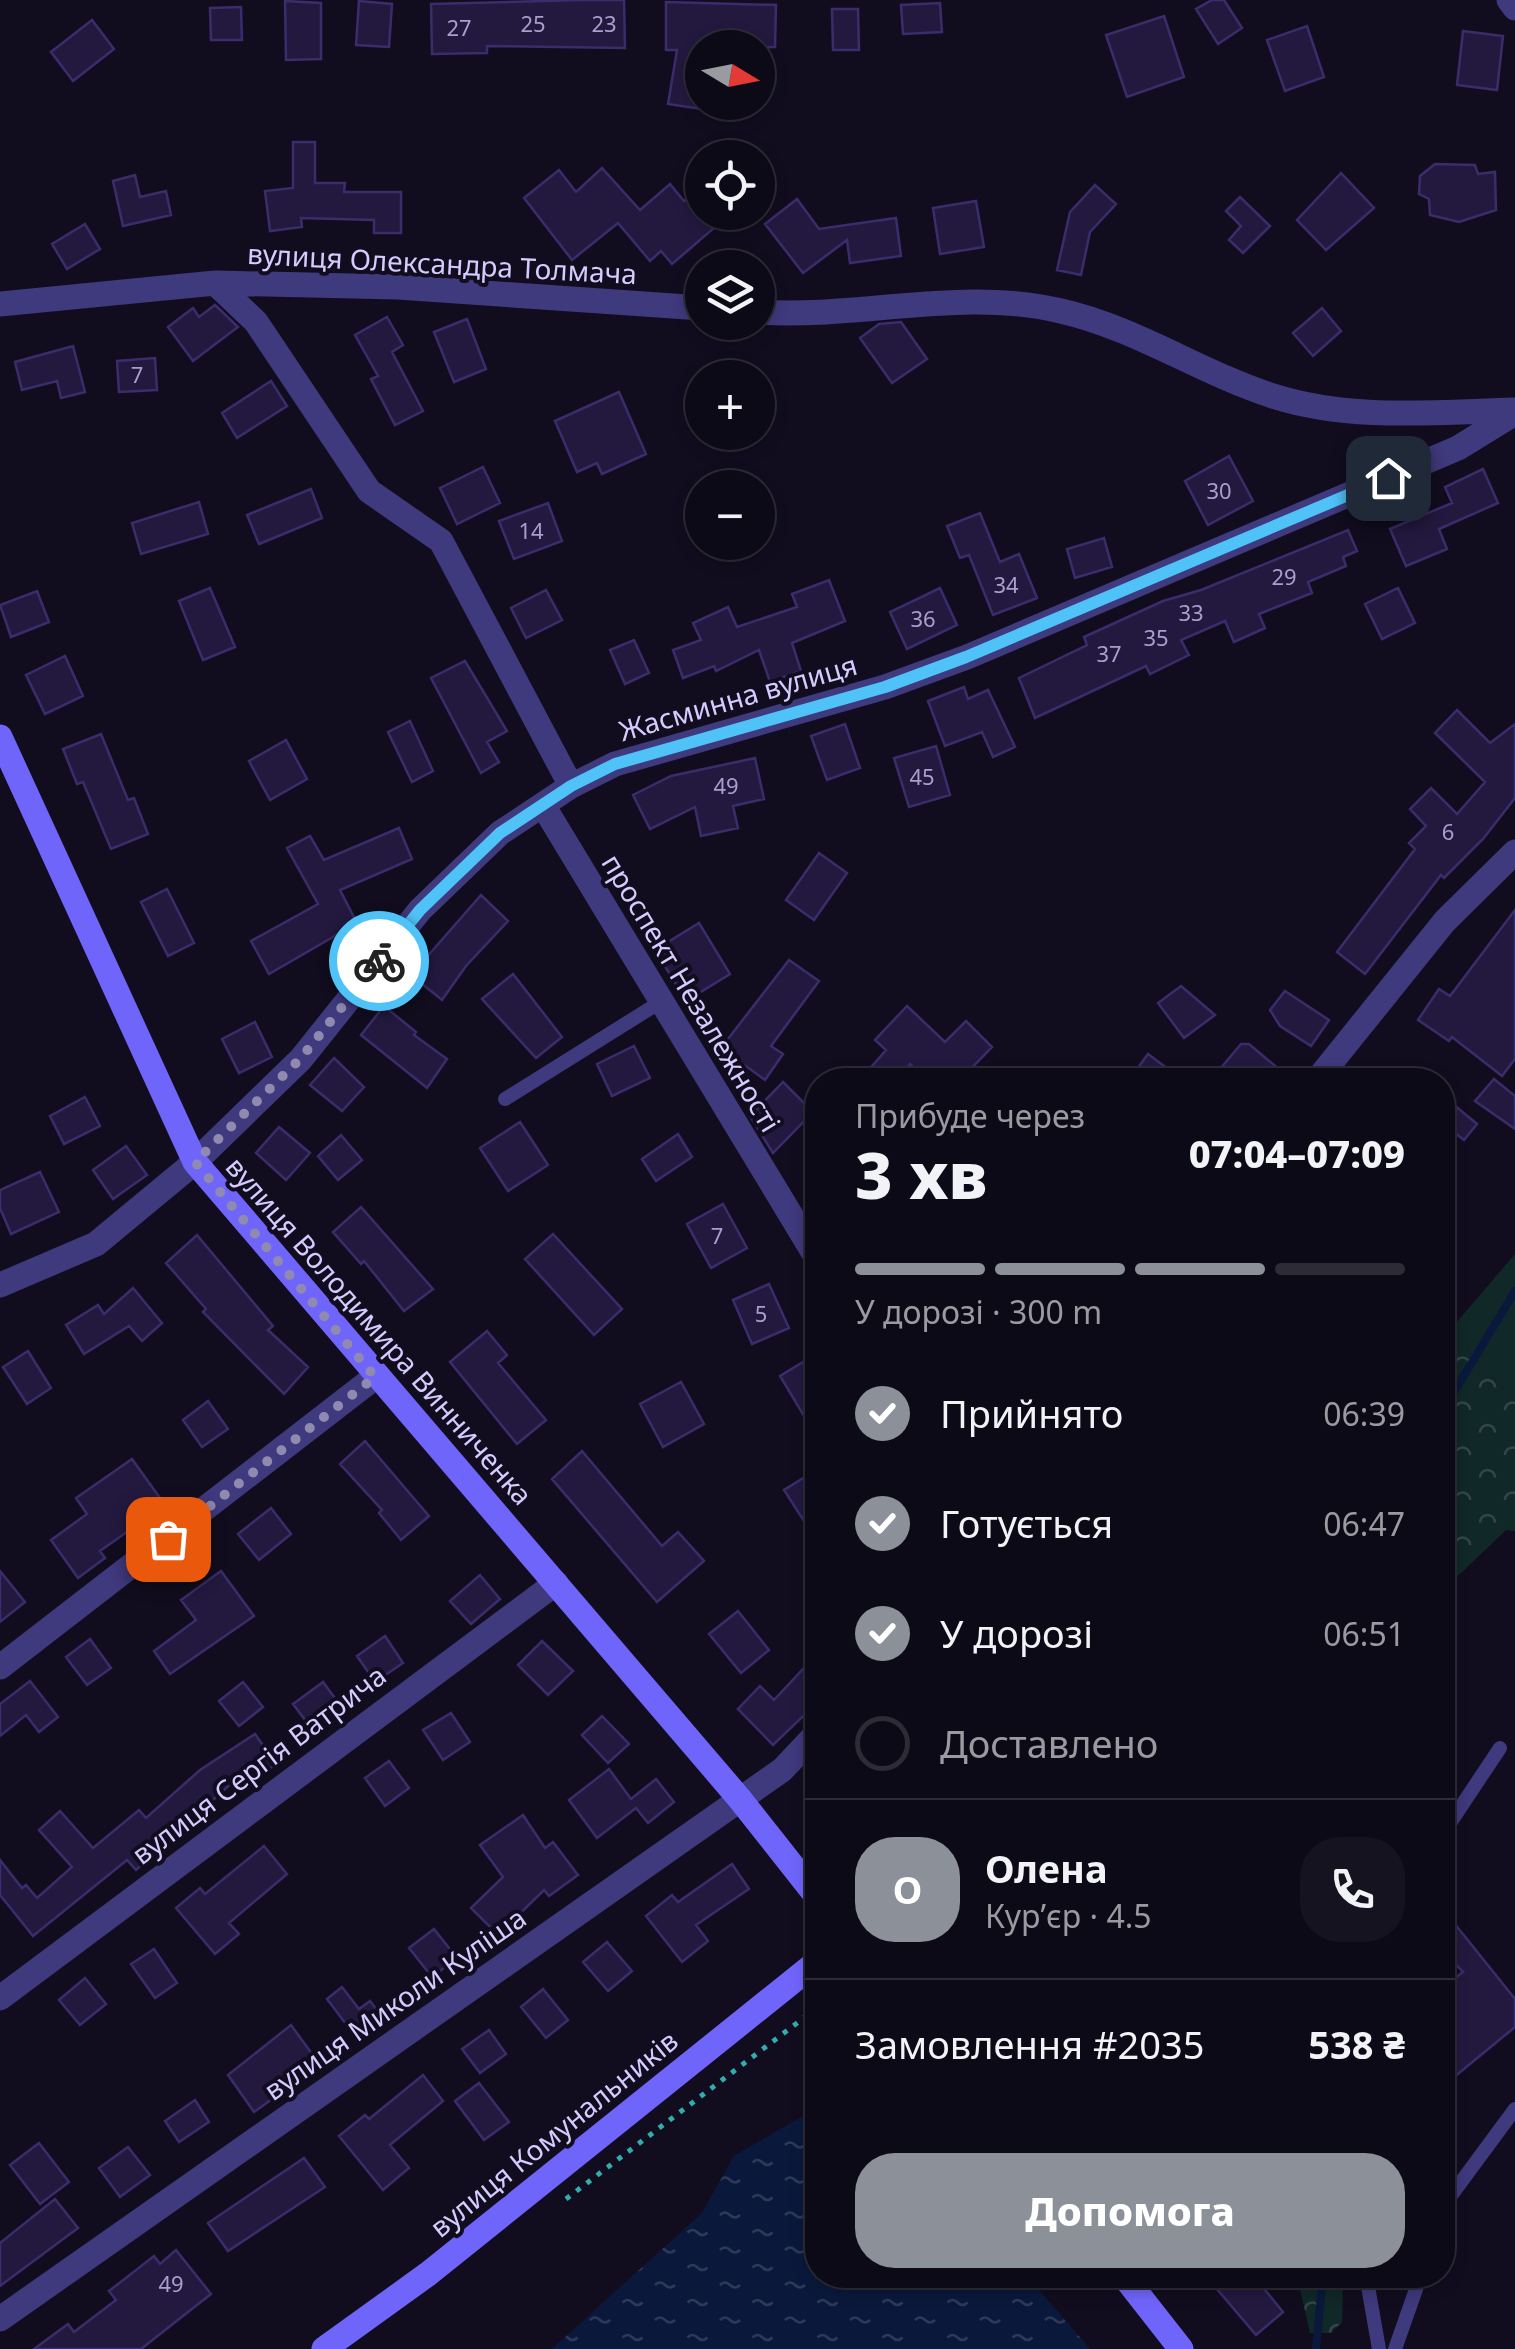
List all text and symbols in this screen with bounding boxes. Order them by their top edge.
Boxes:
house number: 25 [520,8,546,38]
house number: 23 [591,8,617,38]
house number: 27 [446,12,472,42]
north arrow [685,30,775,120]
map controls [685,30,775,560]
button: locate [685,140,775,230]
street label: вулиця Олександра Толмача [246,234,638,292]
button: layers [685,250,775,340]
house number: 7 [131,359,143,389]
button: + [685,360,775,450]
pin [1346,436,1431,521]
icon: home [1361,451,1416,506]
button: − [685,470,775,560]
house number: 30 [1206,475,1232,505]
house number: 14 [518,515,544,545]
house number: 29 [1271,561,1297,591]
house number: 34 [993,569,1019,599]
house number: 33 [1178,597,1204,627]
house number: 36 [910,603,936,633]
house number: 35 [1143,622,1169,652]
house number: 37 [1096,638,1122,668]
street label: Жасминна вулиця [614,645,861,749]
house number: 45 [909,761,935,791]
house number: 49 [713,770,739,800]
house number: 6 [1442,816,1454,846]
street label: проспект Незалежності [594,846,790,1139]
courier [329,911,429,1011]
icon: bike [352,934,407,989]
text: Прибуде через [855,1094,1085,1137]
text: 07:04–07:09 [1189,1127,1405,1179]
text: 3 хв [855,1130,988,1218]
street label: вулиця Володимира Винниченка [218,1148,542,1513]
house number: 7 [711,1220,723,1250]
text: У дорозі · 300 m [855,1290,1102,1333]
house number: 5 [755,1298,767,1328]
icon: check [855,1386,910,1441]
text: Прийнято [940,1387,1123,1439]
text: 06:39 [1323,1392,1405,1435]
icon: check [855,1496,910,1551]
pin [126,1497,211,1582]
text: Готується [940,1497,1113,1549]
text: 06:47 [1323,1502,1405,1545]
icon: bag [141,1512,196,1567]
icon: check [855,1606,910,1661]
text: У дорозі [940,1607,1093,1659]
text: 06:51 [1323,1612,1405,1655]
street label: вулиця Сергія Ватрича [124,1656,393,1872]
text: Доставлено [940,1717,1158,1769]
button: phone [1300,1837,1405,1942]
text: Олена [985,1842,1108,1894]
text: О [893,1863,922,1915]
text: Кур’єр · 4.5 [985,1894,1152,1937]
street label: вулиця Миколи Куліша [256,1898,533,2108]
text: Замовлення #2035 [855,2018,1204,2070]
text: 538 ₴ [1308,2018,1405,2070]
street label: вулиця Комунальників [421,2021,685,2245]
button: Допомога [855,2153,1405,2268]
house number: 49 [158,2268,184,2298]

